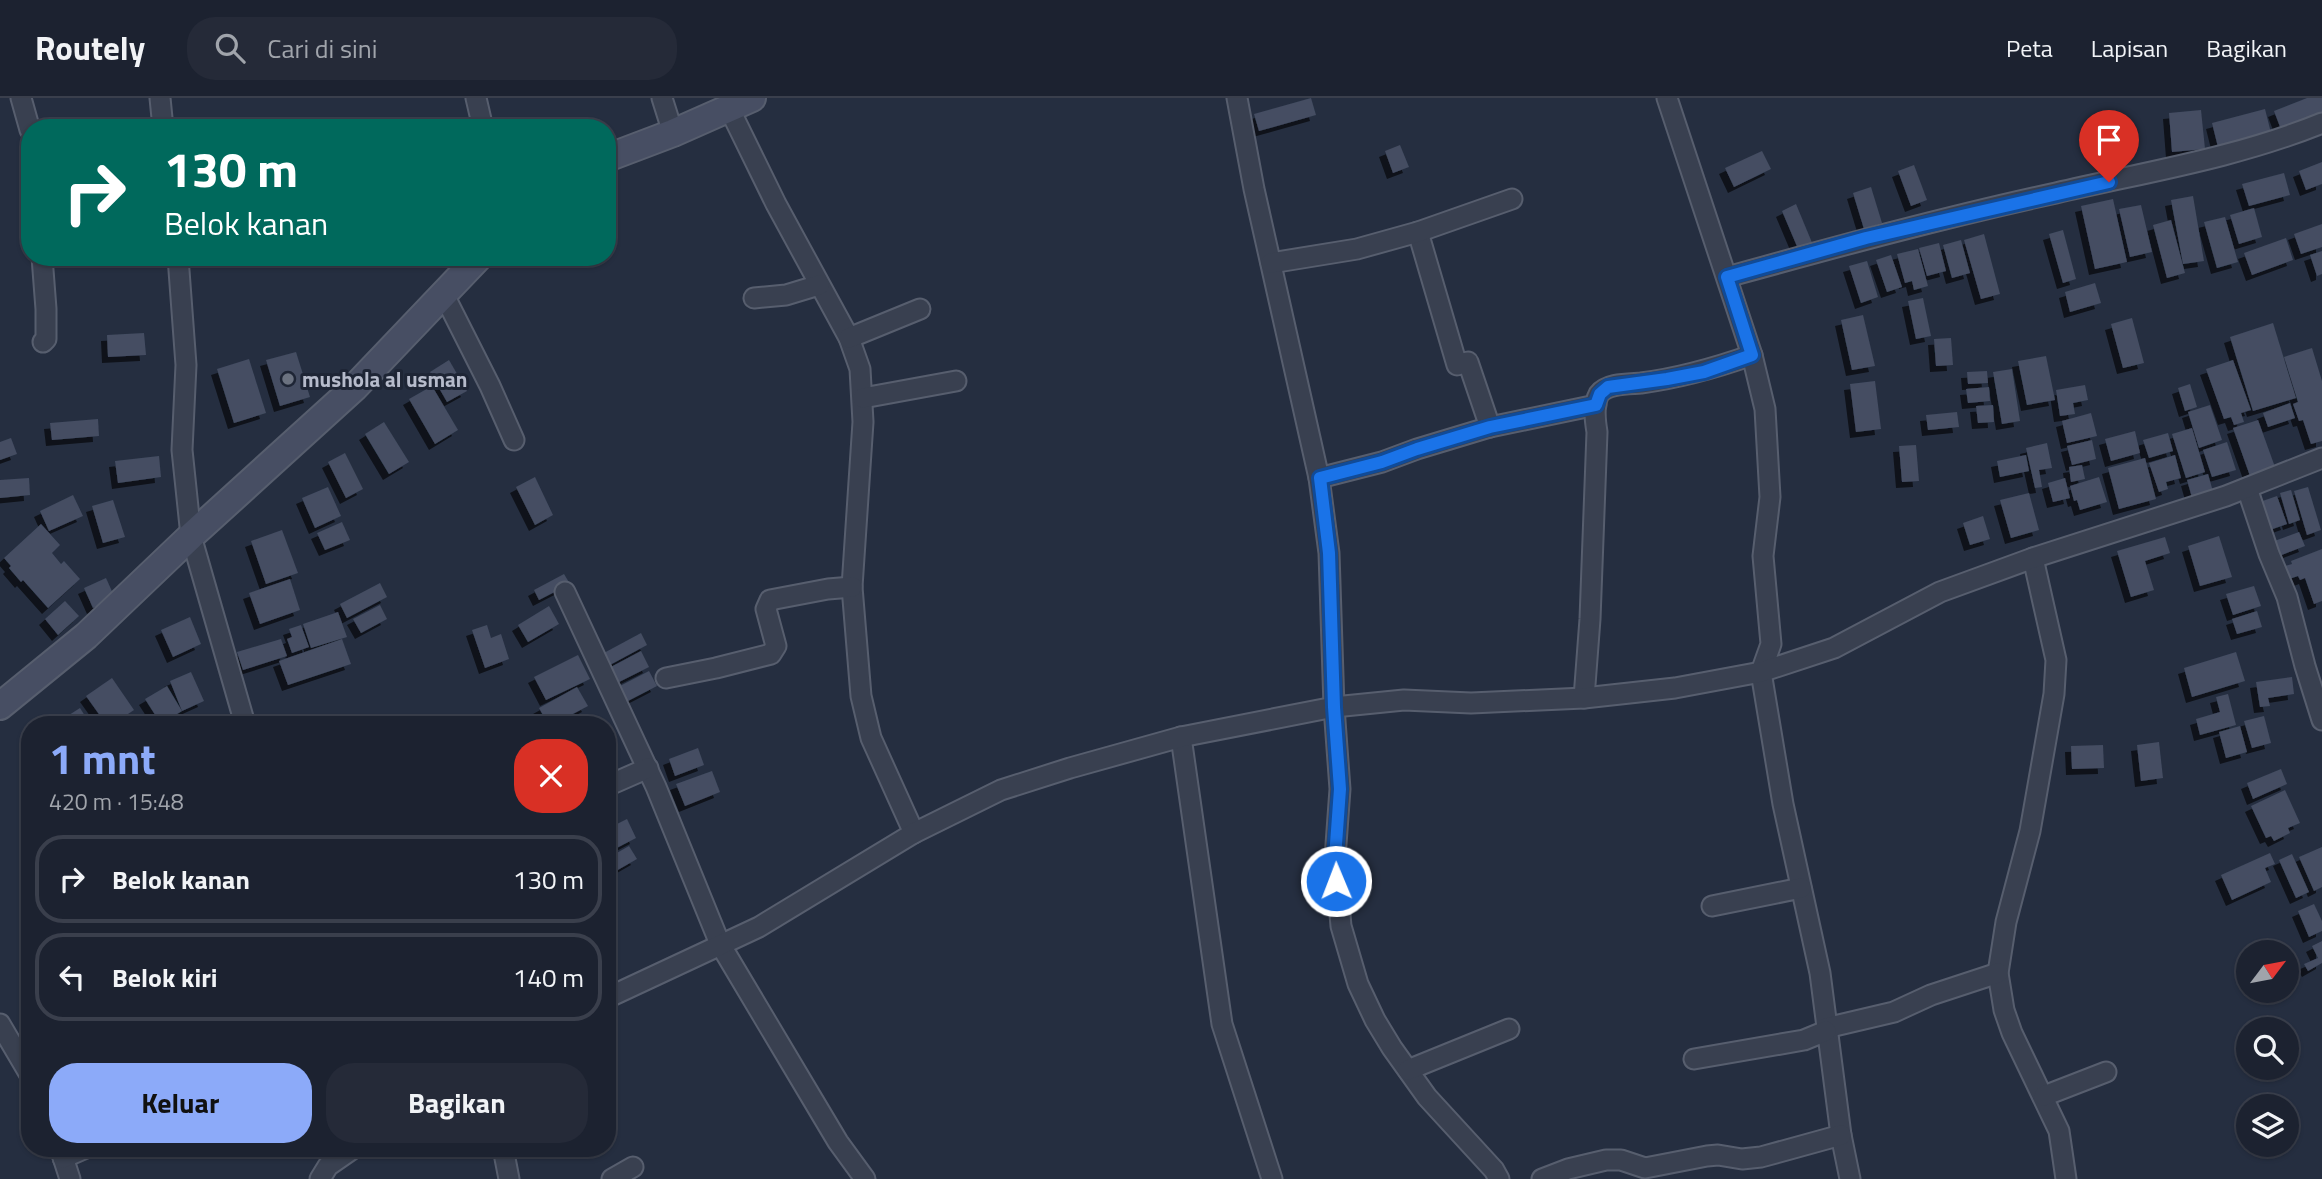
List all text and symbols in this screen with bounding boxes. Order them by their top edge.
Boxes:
search box [187,17,677,80]
text: Routely [35,23,145,73]
icon: search [211,29,249,67]
text: Cari di sini [267,29,377,68]
text: Peta [2006,30,2053,66]
text: Lapisan [2091,30,2168,66]
text: Bagikan [2206,30,2287,66]
pin [2079,110,2139,182]
icon: arrive [2090,121,2128,159]
text: 130 m [164,131,298,206]
icon: right [49,147,140,238]
text: Belok kanan [164,199,328,247]
place label: mushola al usman [302,363,467,395]
marker: mushola al usman [280,371,296,387]
text: 1 mnt [49,726,156,790]
button: close [514,739,588,813]
text: 420 m · 15:48 [49,784,184,819]
position arrow [1299,844,1373,918]
icon: right [53,860,91,898]
text: Belok kanan [112,860,250,899]
text: 130 m [513,860,584,899]
north arrow [2236,940,2300,1003]
map controls [2236,940,2299,1157]
icon: left [53,958,91,996]
text: Belok kiri [112,958,218,997]
text: 140 m [513,958,584,997]
button: search [2236,1017,2299,1080]
button: Keluar [49,1063,312,1143]
button: Bagikan [326,1063,588,1143]
button: layers [2236,1094,2299,1157]

